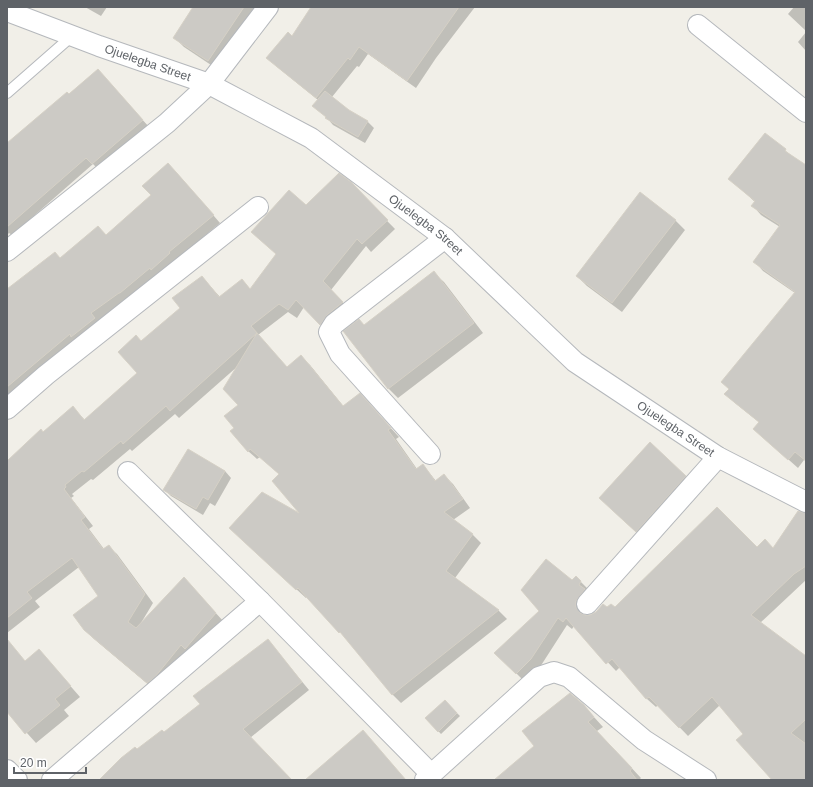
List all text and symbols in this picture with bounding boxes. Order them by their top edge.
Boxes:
street label: Ojuelegba Street [103,41,193,84]
street label: Ojuelegba Street [386,191,466,258]
street label: Ojuelegba Street [634,398,718,460]
scale bar [14,749,86,775]
text: 20 m [20,756,47,770]

